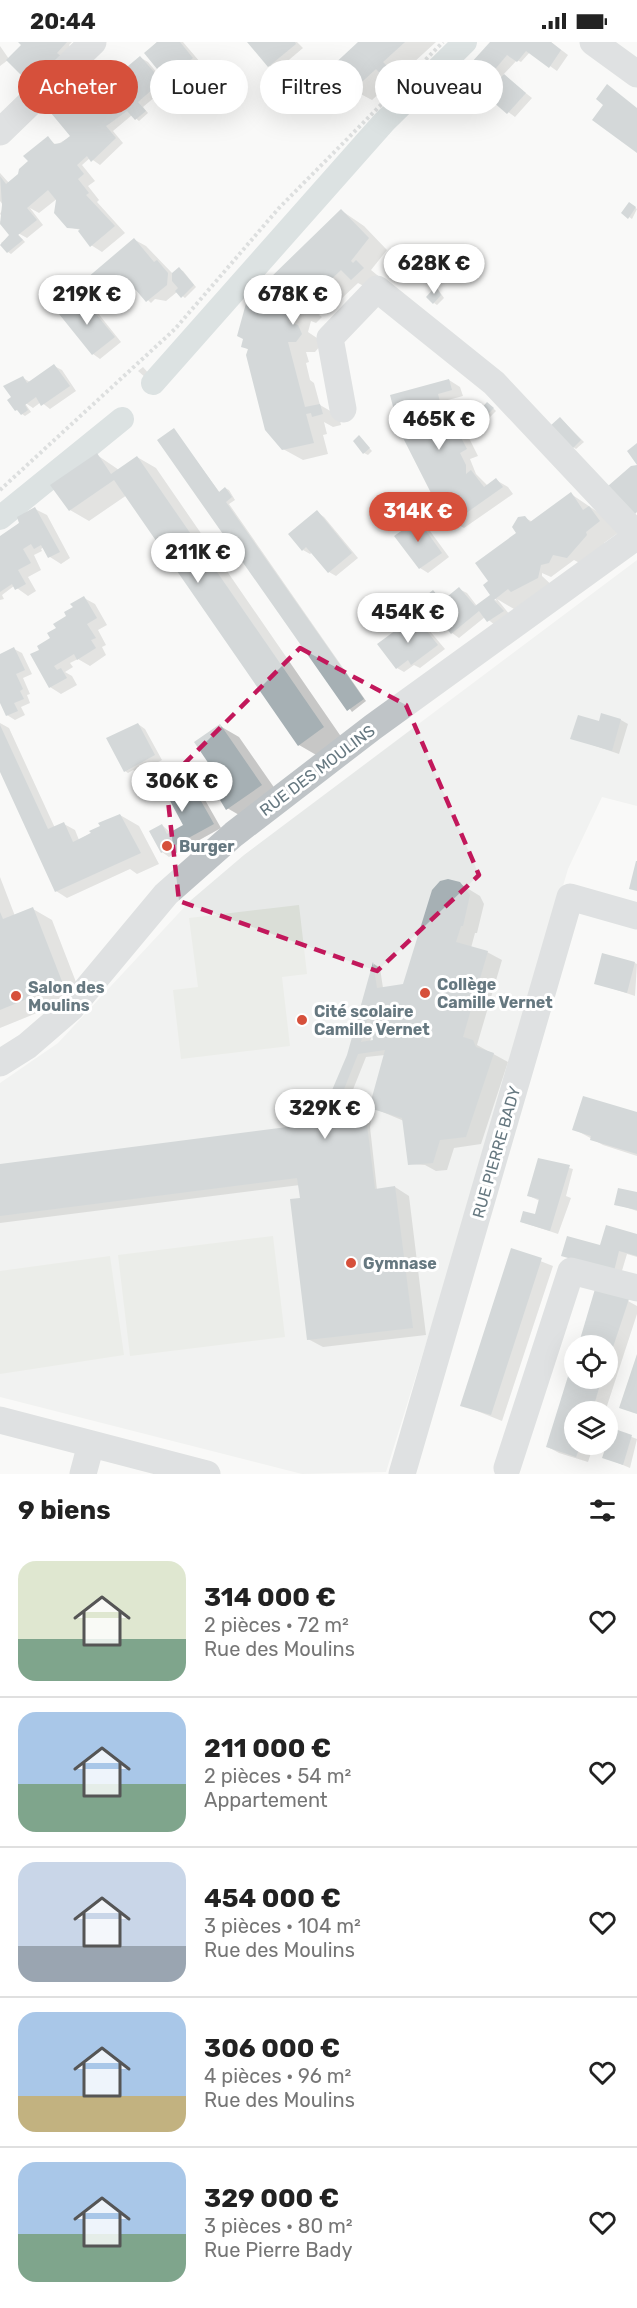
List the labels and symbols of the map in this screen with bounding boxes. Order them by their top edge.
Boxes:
pin: 628K € [385,244,483,295]
pin: 219K € [38,275,136,326]
pin: 678K € [244,275,342,326]
pin: 465K € [390,400,488,451]
pin: 314K € [369,492,467,543]
pin: 211K € [149,533,247,584]
pin: 454K € [359,593,457,644]
street label: RUE DES MOULINS [256,721,379,820]
pin: 306K € [133,762,231,813]
place label: Burger [179,837,235,856]
marker: Burger [160,839,174,853]
place label: Collège Camille Vernet [437,975,553,1012]
place label: Salon des Moulins [28,978,105,1015]
marker: Collège Camille Vernet [418,986,432,1000]
marker: Salon des Moulins [9,989,23,1003]
place label: Cité scolaire Camille Vernet [314,1002,430,1039]
marker: Cité scolaire Camille Vernet [295,1013,309,1027]
street label: RUE PIERRE BADY [469,1084,524,1220]
pin: 329K € [276,1089,374,1140]
place label: Gymnase [363,1254,437,1273]
marker: Gymnase [344,1256,358,1270]

